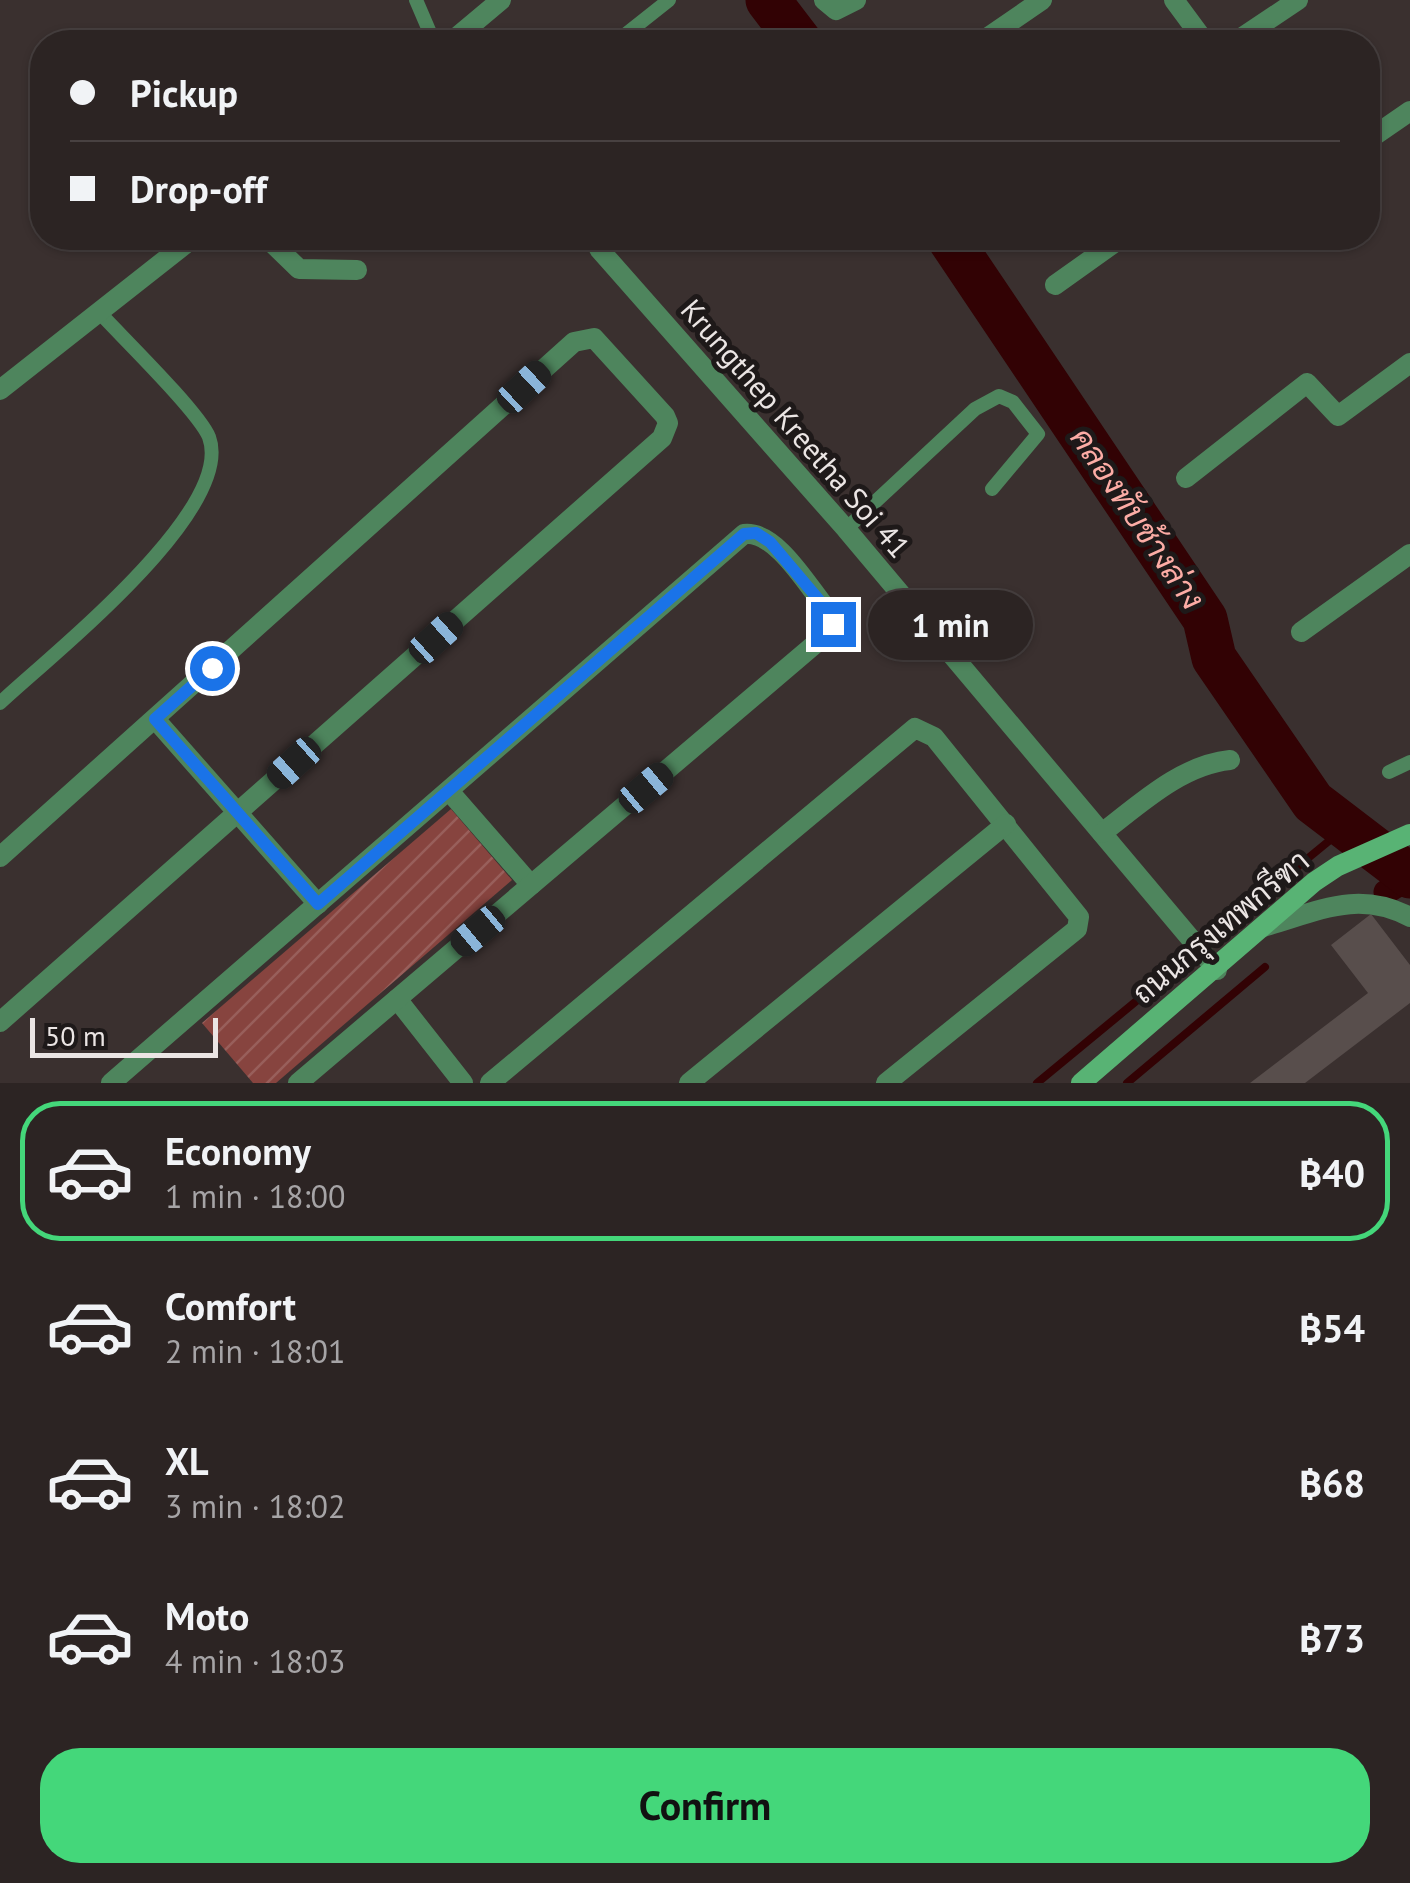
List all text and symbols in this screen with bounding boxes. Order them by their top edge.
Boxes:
text: Pickup [130,68,238,117]
text: Drop-off [130,164,267,213]
street label: Krungthep Kreetha Soi 41 [673,291,919,565]
car [492,356,556,418]
water label: คลองทับช้างล่าง [1062,419,1214,617]
callout: 1 min [868,589,1033,659]
route end [811,602,856,647]
text: 1 min [911,604,990,646]
car [404,607,468,669]
route start [190,646,235,691]
car [262,732,326,794]
car [613,757,679,819]
street label: ถนนกรุงเทพกรีฑา [1123,841,1318,1014]
car [445,900,511,962]
scale bar [30,1013,218,1058]
text: 50 m [45,1017,106,1054]
icon: car [45,1126,135,1216]
text: Economy [165,1126,311,1175]
text: ฿40 [1299,1148,1365,1197]
text: 1 min · 18:00 [165,1175,345,1217]
icon: car [45,1281,135,1371]
text: Comfort [165,1281,296,1330]
text: ฿54 [1299,1303,1365,1352]
text: 2 min · 18:01 [165,1330,345,1372]
icon: car [45,1436,135,1526]
text: XL [165,1436,209,1485]
text: ฿68 [1299,1458,1365,1507]
text: 3 min · 18:02 [165,1485,345,1527]
icon: car [45,1591,135,1681]
text: Moto [165,1591,249,1640]
text: ฿73 [1299,1613,1365,1662]
text: 4 min · 18:03 [165,1640,345,1682]
button: Confirm [40,1748,1370,1863]

